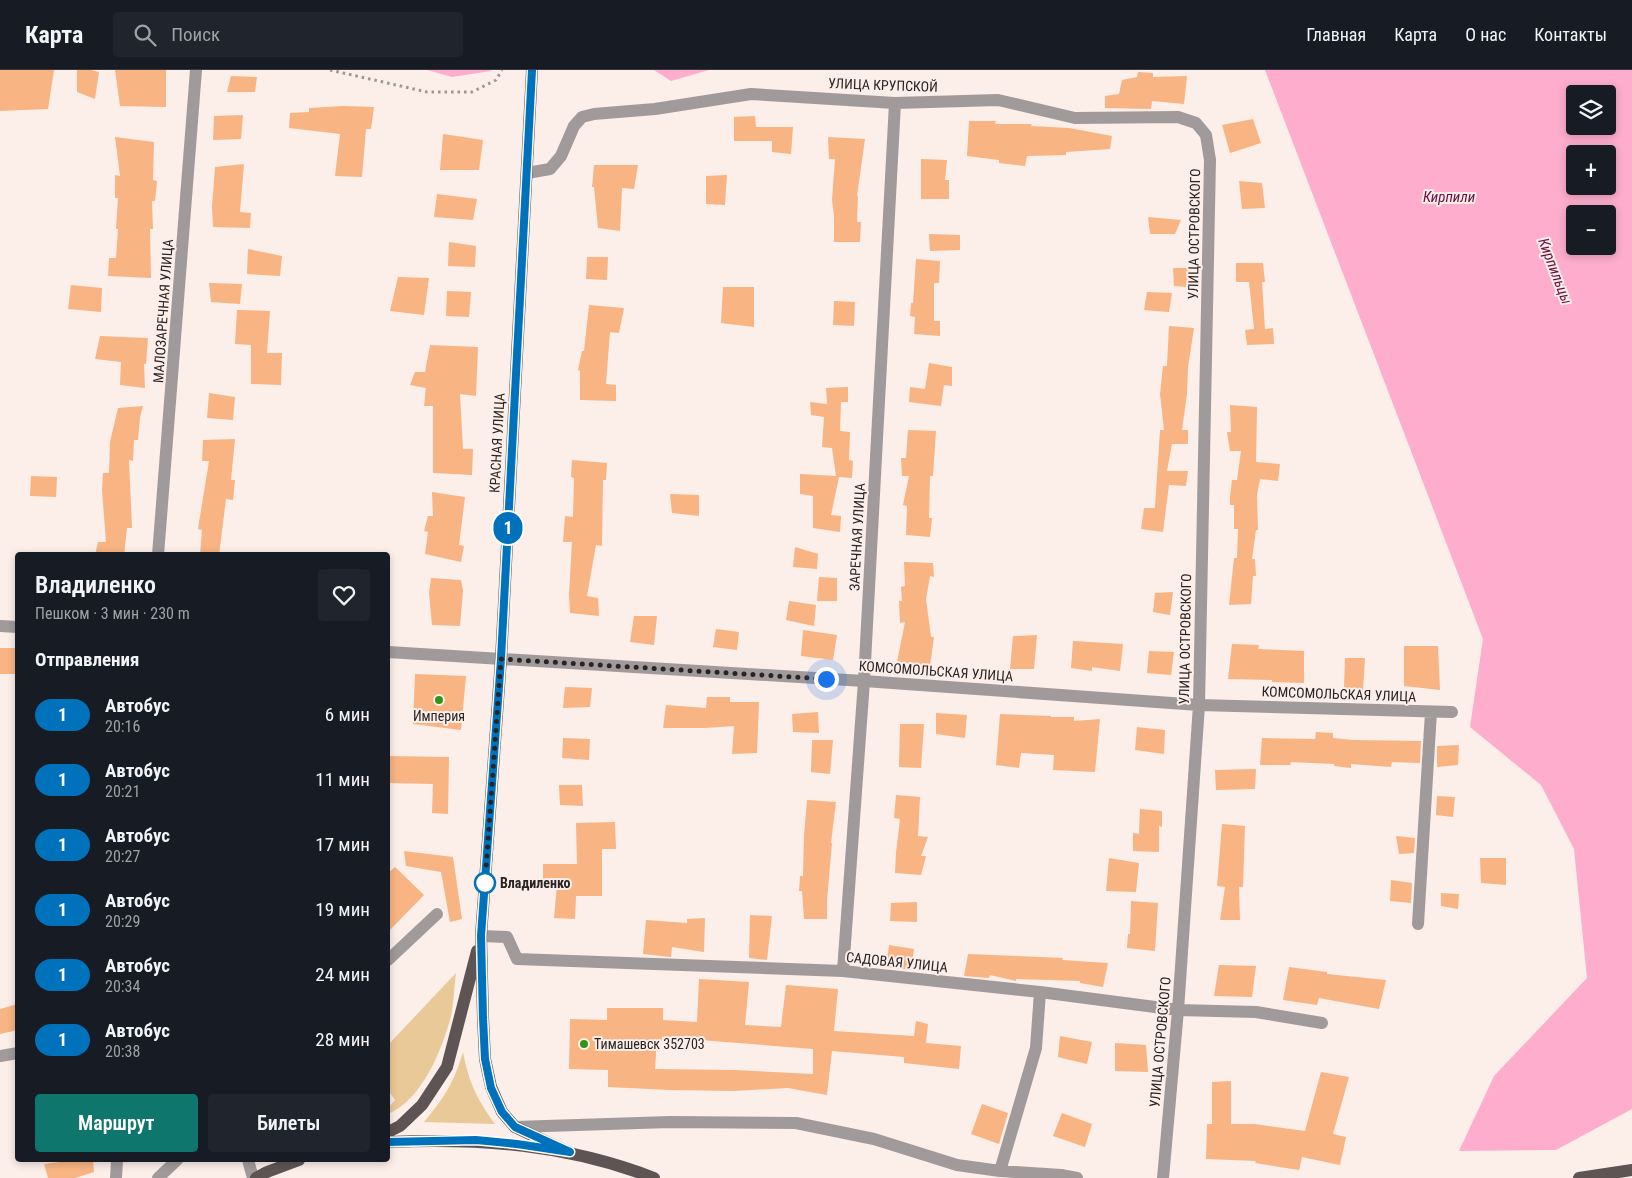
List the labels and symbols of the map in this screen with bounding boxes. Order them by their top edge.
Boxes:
street label: УЛИЦА КРУПСКОЙ [828,75,938,95]
street label: УЛИЦА ОСТРОВСКОГО [1185,168,1203,300]
water label: Кирпили [1423,188,1475,206]
water label: Кирпильцы [1534,235,1576,307]
street label: МАЛОЗАРЕЧНАЯ УЛИЦА [150,239,176,383]
street label: КРАСНАЯ УЛИЦА [486,392,508,494]
street label: ЗАРЕЧНАЯ УЛИЦА [846,483,868,591]
line badge: 1 [492,512,524,544]
street label: УЛИЦА ОСТРОВСКОГО [1176,573,1194,705]
street label: КОМСОМОЛЬСКАЯ УЛИЦА [858,658,1014,684]
your location [814,667,839,692]
street label: КОМСОМОЛЬСКАЯ УЛИЦА [1261,683,1417,705]
marker: Империя [433,694,445,706]
place label: Империя [413,708,465,724]
marker: Владиленко [474,872,496,894]
place label: Владиленко [500,875,571,891]
street label: САДОВАЯ УЛИЦА [845,949,949,975]
street label: УЛИЦА ОСТРОВСКОГО [1146,976,1174,1108]
place label: Тимашевск 352703 [594,1036,705,1052]
marker: Тимашевск 352703 [578,1038,590,1050]

